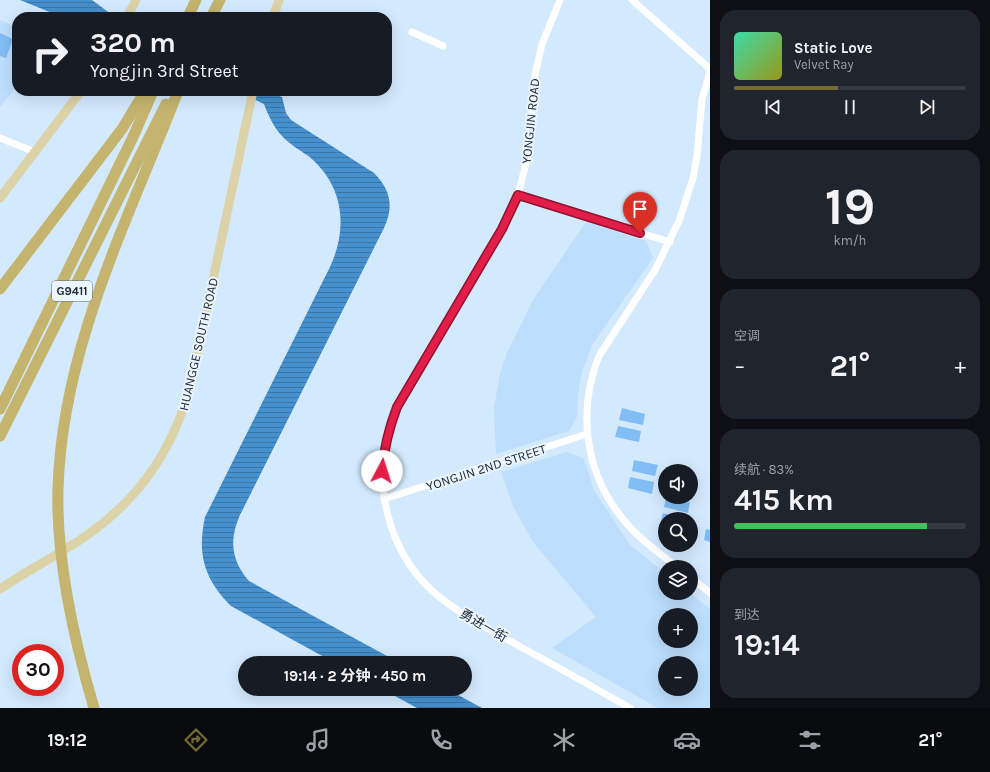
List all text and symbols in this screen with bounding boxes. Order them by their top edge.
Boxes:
text: 320 m [90,26,176,59]
icon: right [24,28,76,80]
text: Static Love [794,39,872,57]
text: Velvet Ray [794,57,854,72]
text: Yongjin 3rd Street [90,60,239,82]
street label: YONGJIN ROAD [519,78,542,165]
icon: previous [762,96,784,118]
icon: pause [839,96,861,118]
icon: next [916,96,938,118]
text: 19 [825,176,875,237]
pin [623,192,657,233]
icon: arrive [629,198,651,220]
text: km/h [834,233,866,248]
street label: HUANGGE SOUTH ROAD [176,276,221,412]
road number: G9411 [52,281,92,301]
text: 空调 [734,328,760,343]
text: 21° [830,348,870,384]
text: − [734,353,746,379]
text: + [954,353,966,379]
street label: YONGJIN 2ND STREET [424,441,548,494]
position arrow [361,450,403,492]
text: 续航 · 83% [734,462,794,477]
map controls [658,464,698,696]
button: sound [658,464,698,504]
text: 415 km [734,482,834,518]
button: search [658,512,698,552]
button: layers [658,560,698,600]
street label: 勇进一街 [457,606,510,645]
text: 到达 [734,607,760,622]
button: + [658,608,698,648]
text: 19:14 [734,627,800,663]
speed limit sign: 30 [12,644,64,696]
button: − [658,656,698,696]
text: 19:14 · 2 分钟 · 450 m [284,667,426,685]
icon: directions [182,726,210,754]
icon: music [304,726,332,754]
icon: phone [427,726,455,754]
icon: climate [550,726,578,754]
icon: car [673,726,701,754]
icon: filters [796,726,824,754]
text: 19:12 [47,729,87,751]
text: 21° [918,729,943,751]

